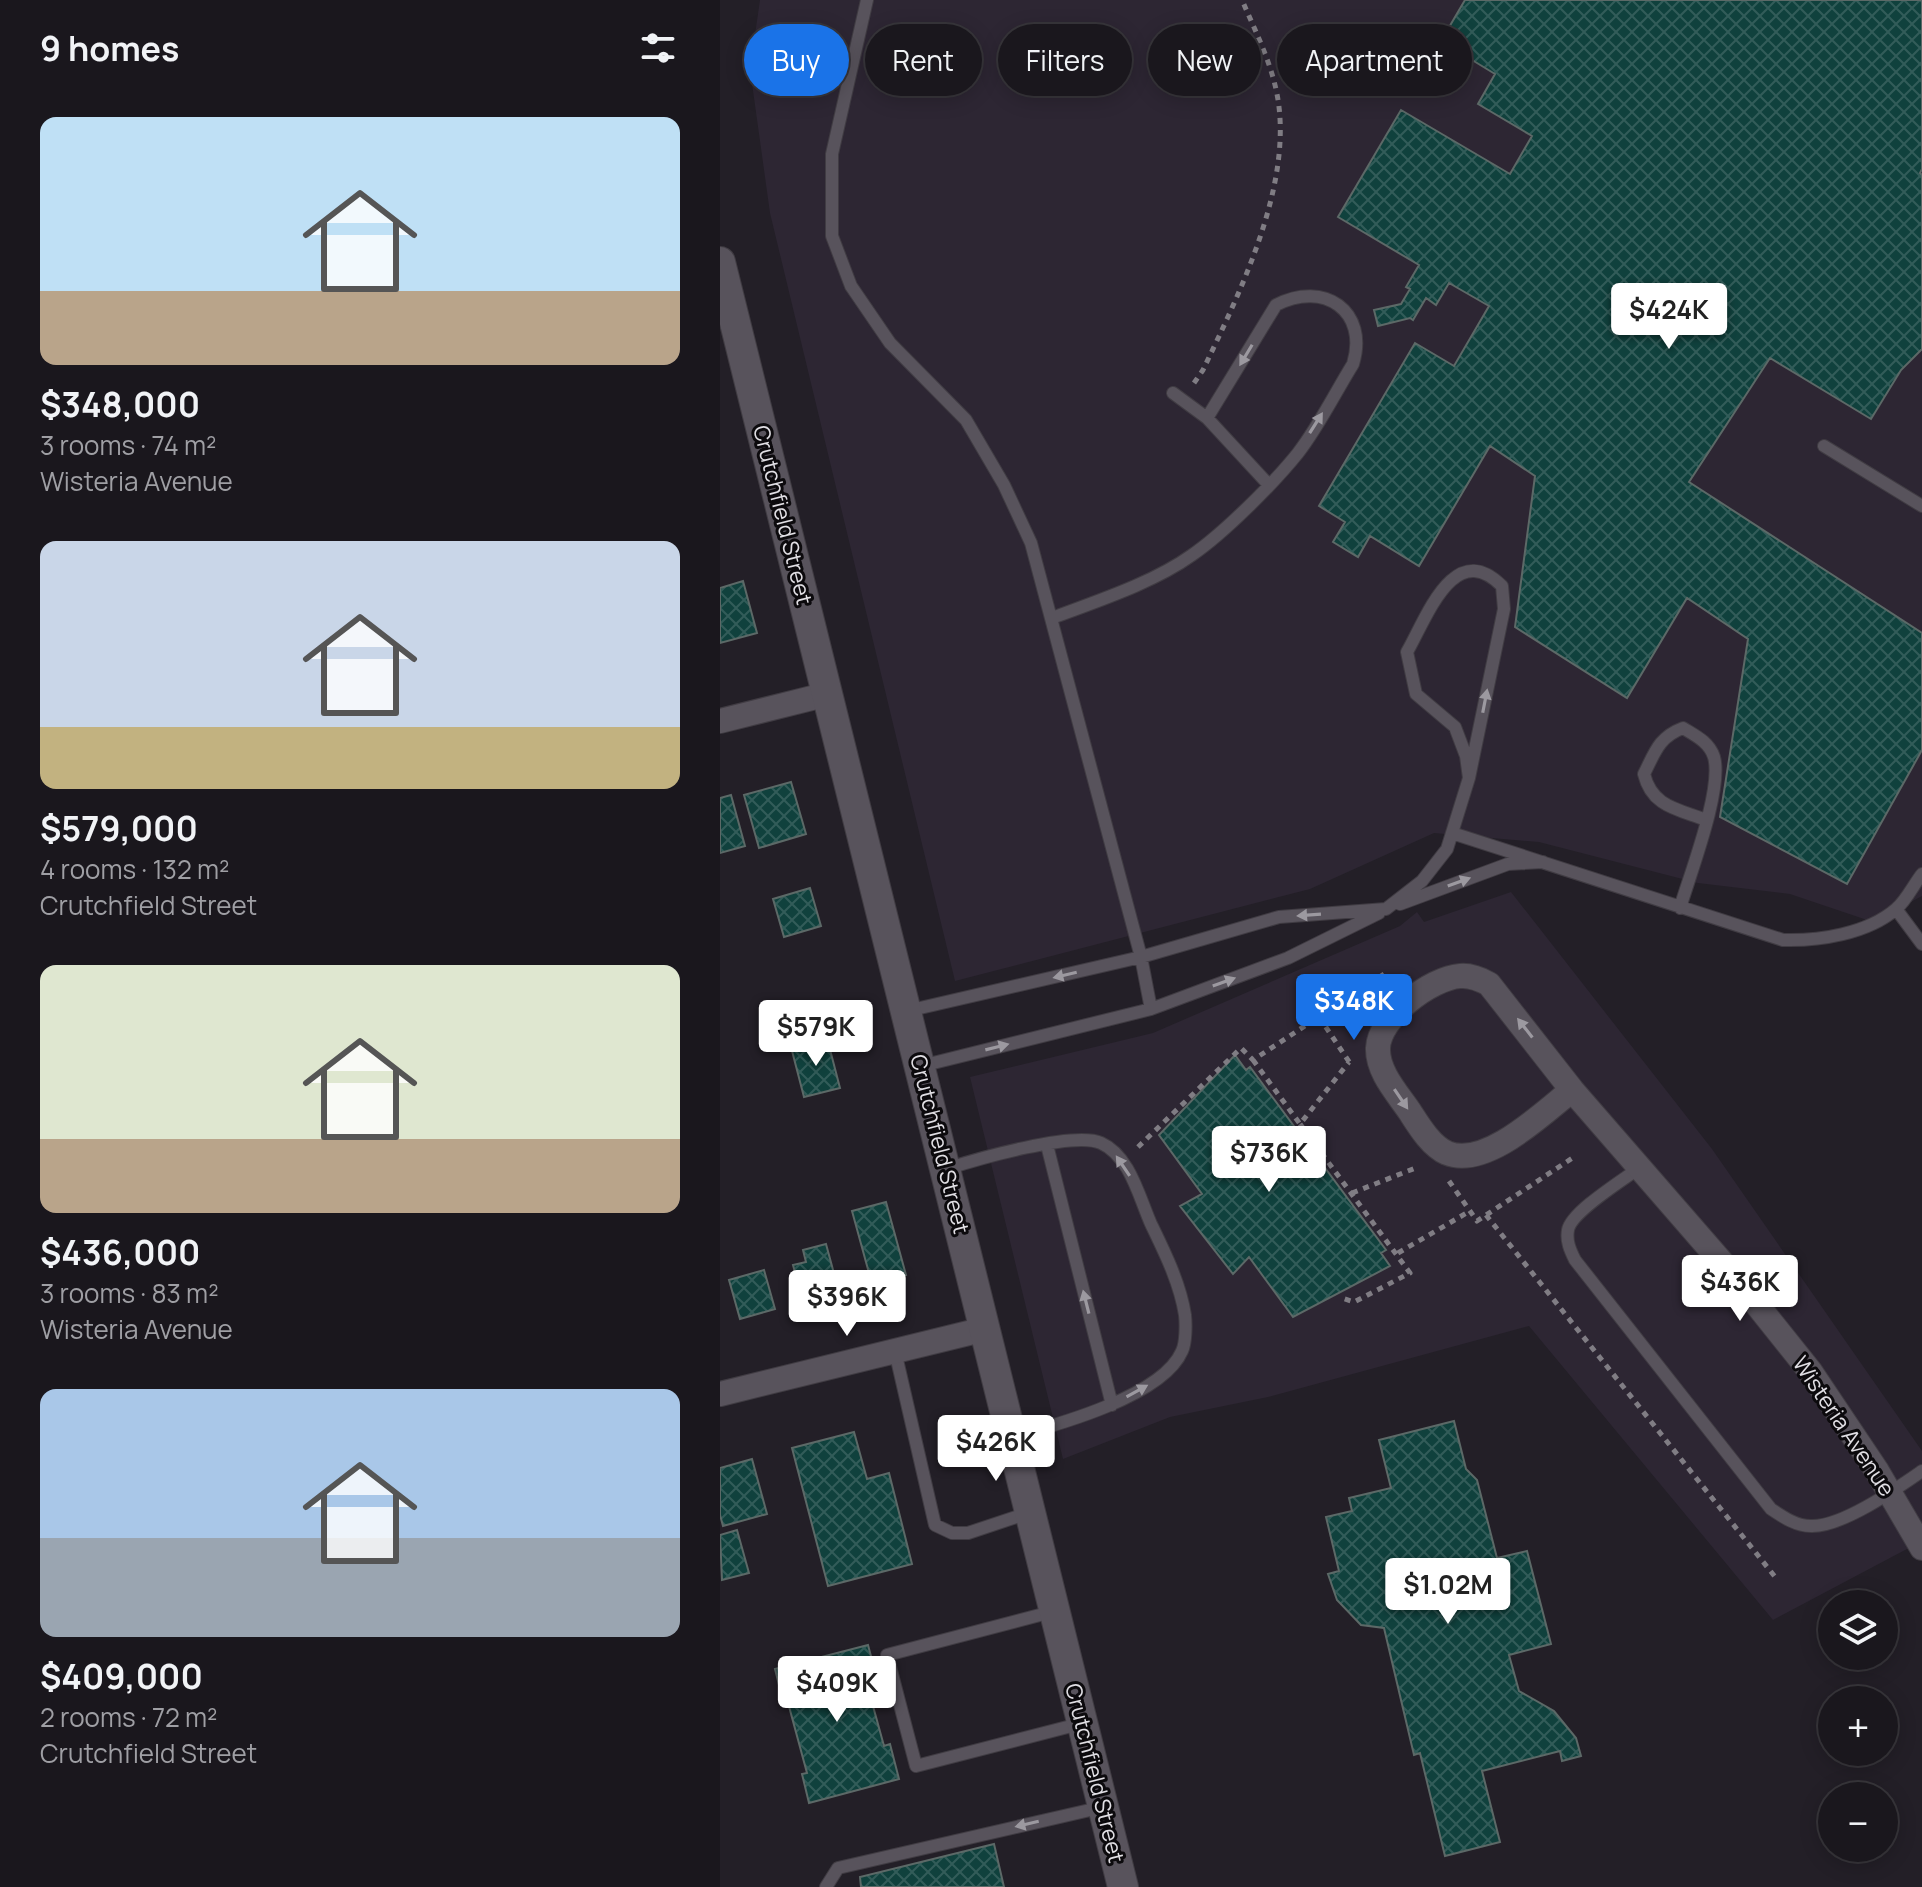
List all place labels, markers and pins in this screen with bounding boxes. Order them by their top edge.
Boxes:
pin: $424K [1613,283,1725,351]
pin: $348K [1298,974,1410,1042]
pin: $579K [760,1000,872,1068]
pin: $736K [1213,1126,1325,1194]
pin: $436K [1684,1255,1796,1323]
pin: $396K [791,1270,903,1338]
pin: $426K [940,1415,1052,1483]
pin: $1.02M [1383,1558,1513,1626]
pin: $409K [781,1656,893,1724]

